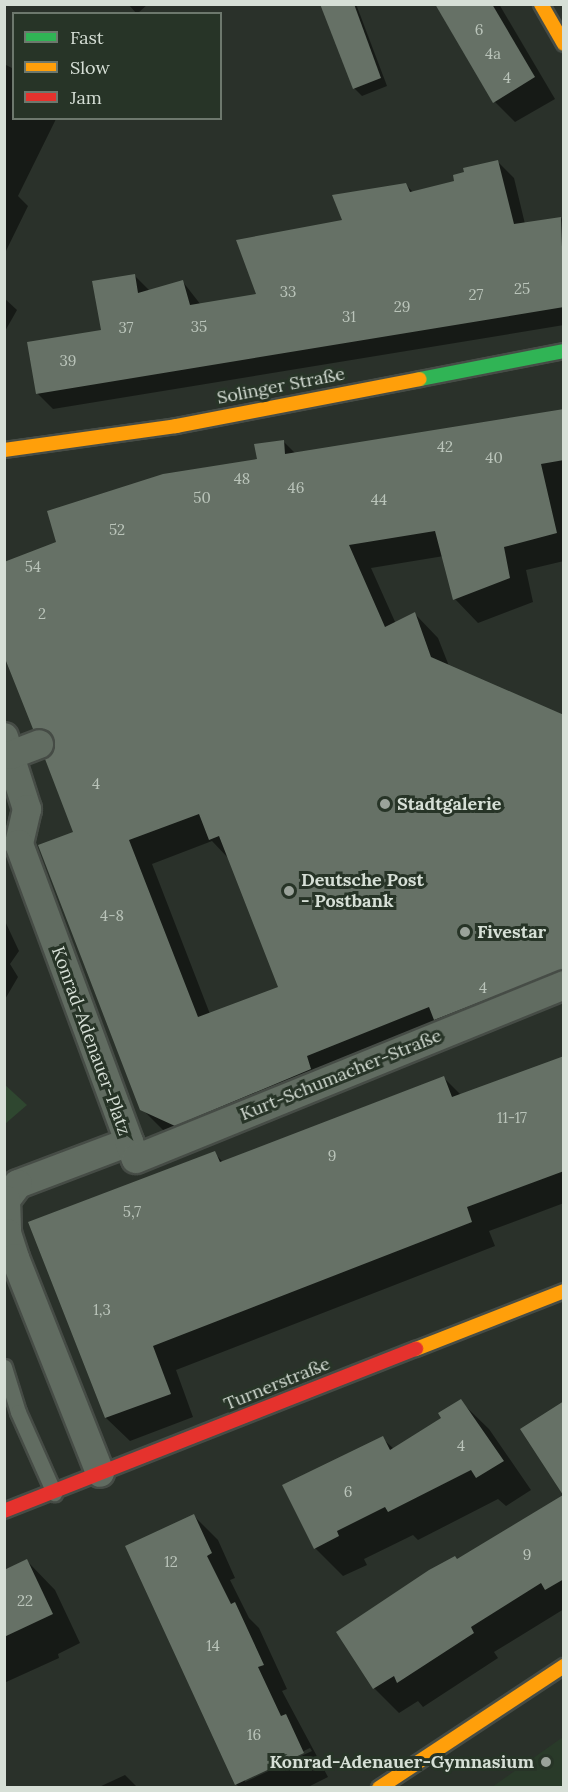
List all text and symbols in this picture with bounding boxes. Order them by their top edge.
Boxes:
legend [12,12,222,120]
house number: 6 [475,21,483,39]
text: Fast [70,26,104,49]
house number: 4a [485,45,501,63]
text: Slow [70,56,110,79]
house number: 4 [503,69,511,87]
text: Jam [70,86,102,109]
house number: 25 [514,280,530,298]
house number: 33 [280,283,296,301]
house number: 27 [469,286,483,304]
house number: 29 [394,298,410,316]
house number: 31 [342,308,356,326]
house number: 35 [191,318,207,336]
house number: 37 [119,319,133,337]
house number: 39 [59,352,77,370]
street label: Solinger Straße [215,363,347,409]
house number: 42 [437,438,453,456]
house number: 40 [485,449,503,467]
house number: 48 [234,470,250,488]
house number: 46 [288,479,304,497]
house number: 50 [193,489,211,507]
house number: 44 [371,491,387,509]
house number: 52 [109,521,125,539]
house number: 54 [25,558,41,576]
house number: 2 [38,605,46,623]
house number: 4 [92,775,100,793]
place label: Stadtgalerie [397,793,501,815]
marker: Stadtgalerie [378,797,392,811]
place label: Deutsche Post - Postbank [301,870,424,912]
marker: Deutsche Post - Postbank [282,884,296,898]
house number: 4-8 [100,907,124,925]
place label: Fivestar [477,921,546,943]
marker: Fivestar [458,925,472,939]
street label: Konrad-Adenauer-Platz [47,944,135,1138]
house number: 4 [479,979,487,997]
street label: Kurt-Schumacher-Straße [237,1025,445,1125]
house number: 11-17 [497,1109,527,1127]
house number: 9 [328,1147,336,1165]
house number: 5,7 [123,1203,141,1221]
house number: 1,3 [93,1301,111,1319]
street label: Turnerstraße [221,1353,333,1415]
house number: 4 [457,1437,465,1455]
house number: 6 [344,1483,352,1501]
house number: 9 [523,1546,531,1564]
house number: 12 [164,1553,178,1571]
house number: 22 [17,1592,33,1610]
house number: 14 [206,1637,220,1655]
house number: 16 [247,1726,261,1744]
place label: Konrad-Adenauer-Gymnasium [269,1751,534,1773]
marker: Konrad-Adenauer-Gymnasium [539,1755,553,1769]

